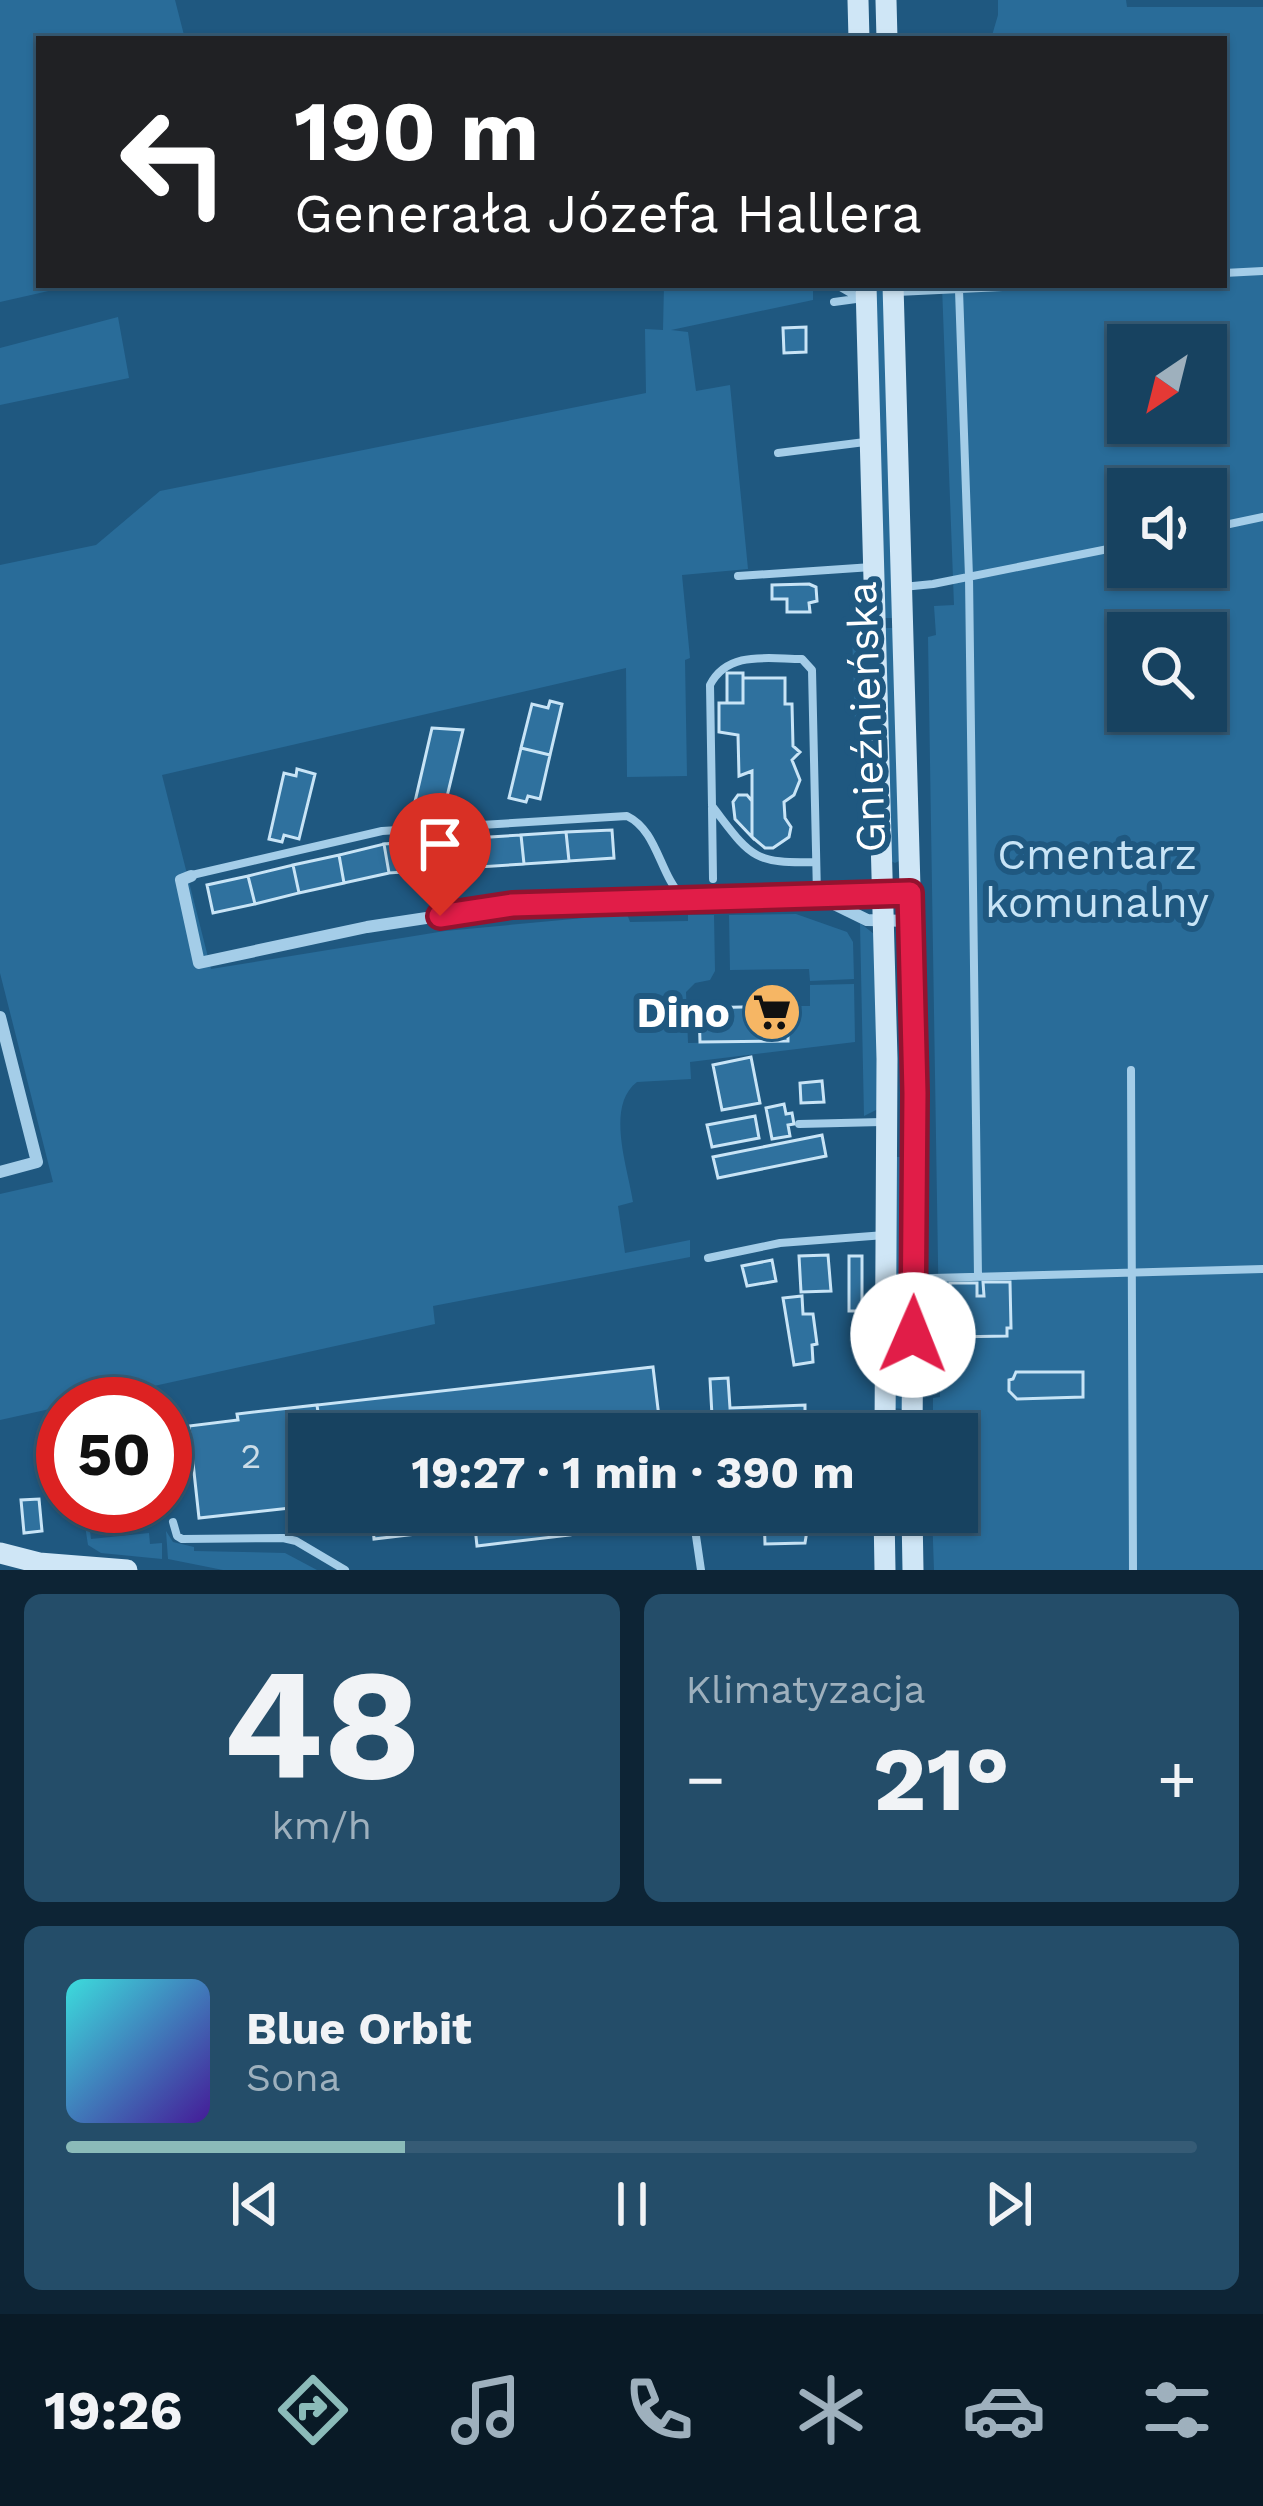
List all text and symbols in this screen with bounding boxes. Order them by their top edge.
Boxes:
text: 190 m [294,82,539,180]
icon: left [96,84,252,240]
text: Generała Józefa Hallera [294,182,922,245]
north arrow [1107,324,1227,444]
map controls [1107,324,1227,732]
button: sound [1107,468,1227,588]
street label: Gnieźnieńska [837,581,895,853]
button: search [1107,612,1227,732]
pin [389,793,491,916]
icon: arrive [407,811,473,877]
park label: Cmentarz komunalny [985,830,1209,927]
supermarket icon: Dino [741,981,803,1043]
place label: Dino [637,988,730,1037]
position arrow [850,1272,976,1398]
speed limit sign: 50 [36,1377,192,1533]
house number: 2 [241,1435,262,1477]
text: 19:27 · 1 min · 390 m [412,1446,854,1499]
text: 48 [222,1633,421,1816]
text: Klimatyzacja [686,1667,926,1712]
text: 21° [873,1726,1010,1832]
text: − [686,1741,725,1818]
text: + [1157,1741,1197,1818]
text: km/h [272,1803,372,1848]
text: Blue Orbit [246,2002,472,2055]
text: Sona [246,2055,341,2100]
icon: previous [222,2171,288,2237]
icon: pause [599,2171,665,2237]
icon: next [976,2171,1042,2237]
icon: directions [271,2368,355,2452]
icon: music [444,2368,528,2452]
icon: phone [617,2368,701,2452]
icon: climate [789,2368,873,2452]
icon: car [962,2368,1046,2452]
icon: filters [1135,2368,1219,2452]
text: 19:26 [44,2379,183,2442]

